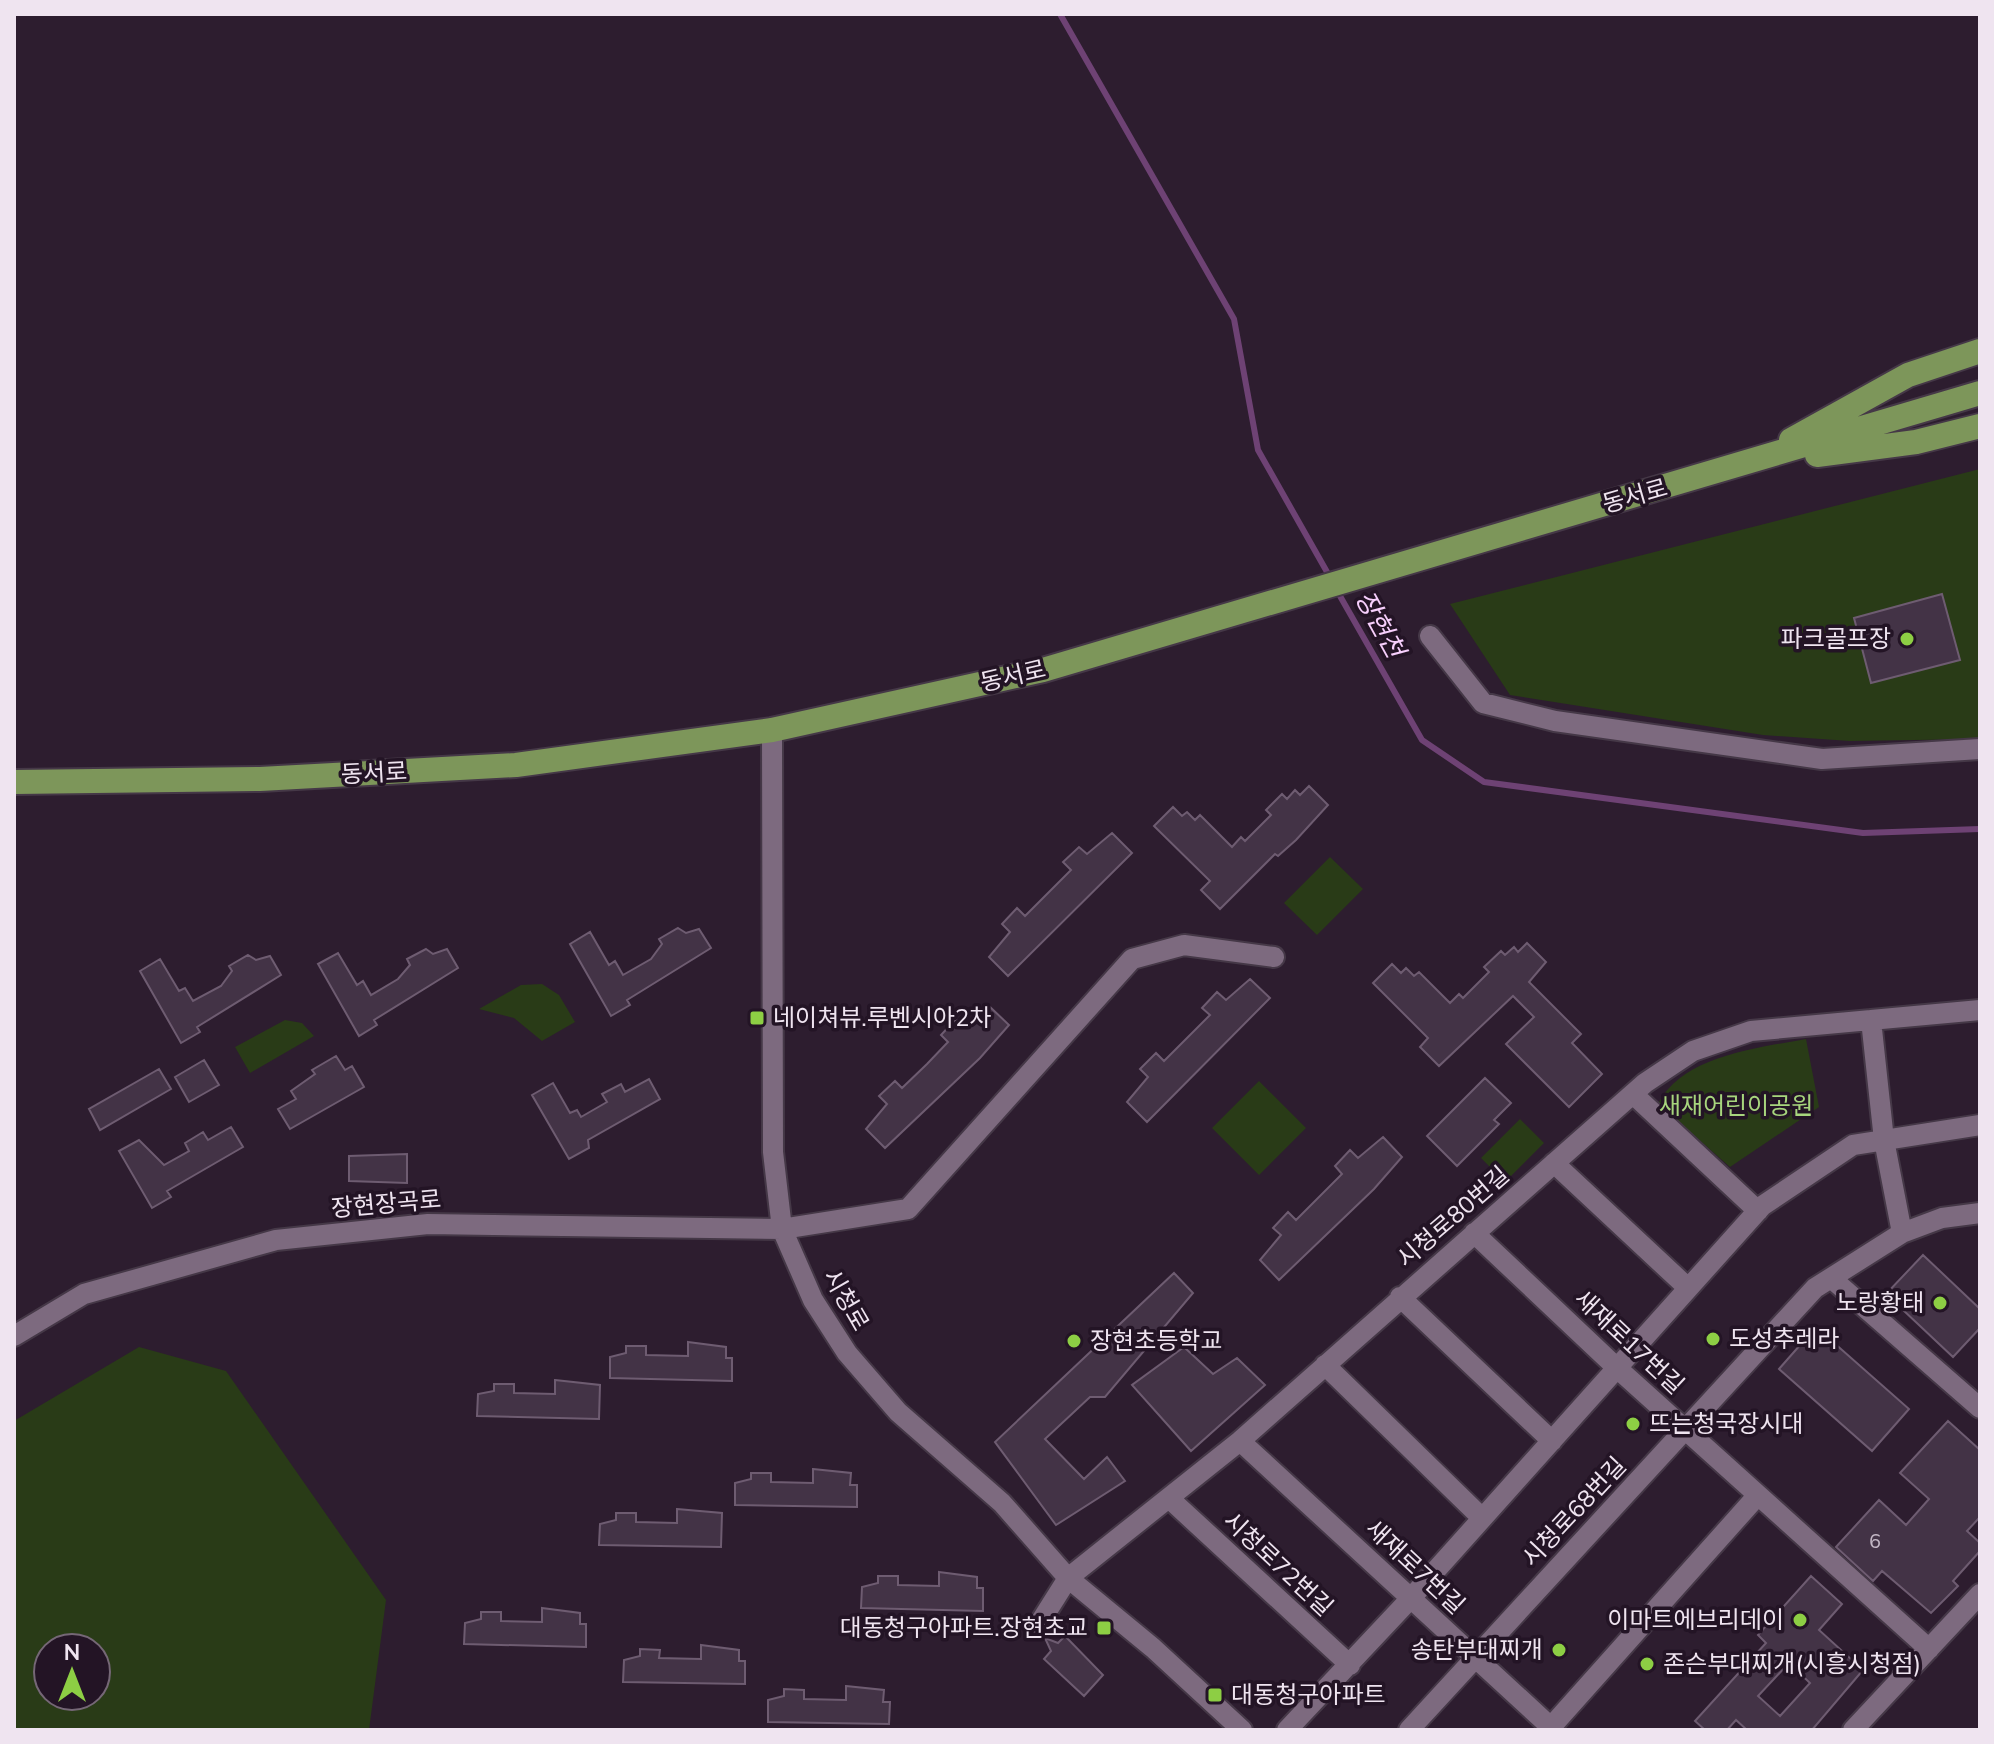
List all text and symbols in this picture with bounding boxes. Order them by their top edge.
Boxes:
street label: 동서로 [1599,471,1671,521]
water label: 장현천 [1347,584,1414,667]
place label: 파크골프장 [1781,623,1891,655]
marker: 파크골프장 [1898,630,1916,648]
street label: 동서로 [977,653,1049,699]
street label: 동서로 [340,755,408,791]
place label: 네이쳐뷰.루벤시아2차 [773,1002,992,1034]
marker: 네이쳐뷰.루벤시아2차 [748,1009,766,1027]
park label: 새재어린이공원 [1659,1090,1813,1122]
street label: 시청로80번길 [1390,1159,1516,1275]
street label: 장현장곡로 [330,1183,442,1225]
street label: 시청로 [816,1263,876,1337]
street label: 새재로17번길 [1567,1283,1691,1401]
place label: 노랑황태 [1836,1287,1924,1319]
marker: 노랑황태 [1931,1294,1949,1312]
place label: 도성추레라 [1729,1323,1839,1355]
place label: 장현초등학교 [1090,1325,1222,1357]
marker: 도성추레라 [1704,1330,1722,1348]
marker: 장현초등학교 [1065,1332,1083,1350]
place label: 뜨는청국장시대 [1649,1408,1804,1440]
marker: 뜨는청국장시대 [1624,1415,1642,1433]
street label: 시청로68번길 [1515,1450,1633,1574]
street label: 시청로72번길 [1216,1505,1340,1623]
street label: 새재로7번길 [1358,1513,1472,1621]
house number: 6 [1869,1528,1881,1555]
place label: 이마트에브리데이 [1607,1604,1784,1636]
marker: 이마트에브리데이 [1791,1611,1809,1629]
place label: 대동청구아파트.장현초교 [840,1612,1088,1644]
marker: 대동청구아파트.장현초교 [1095,1619,1113,1637]
north arrow [32,1632,112,1712]
place label: 송탄부대찌개 [1411,1634,1543,1666]
text: N [64,1638,80,1668]
marker: 송탄부대찌개 [1550,1641,1568,1659]
place label: 존슨부대찌개(시흥시청점) [1663,1648,1921,1680]
marker: 존슨부대찌개(시흥시청점) [1638,1655,1656,1673]
place label: 대동청구아파트 [1231,1679,1386,1711]
marker: 대동청구아파트 [1206,1686,1224,1704]

